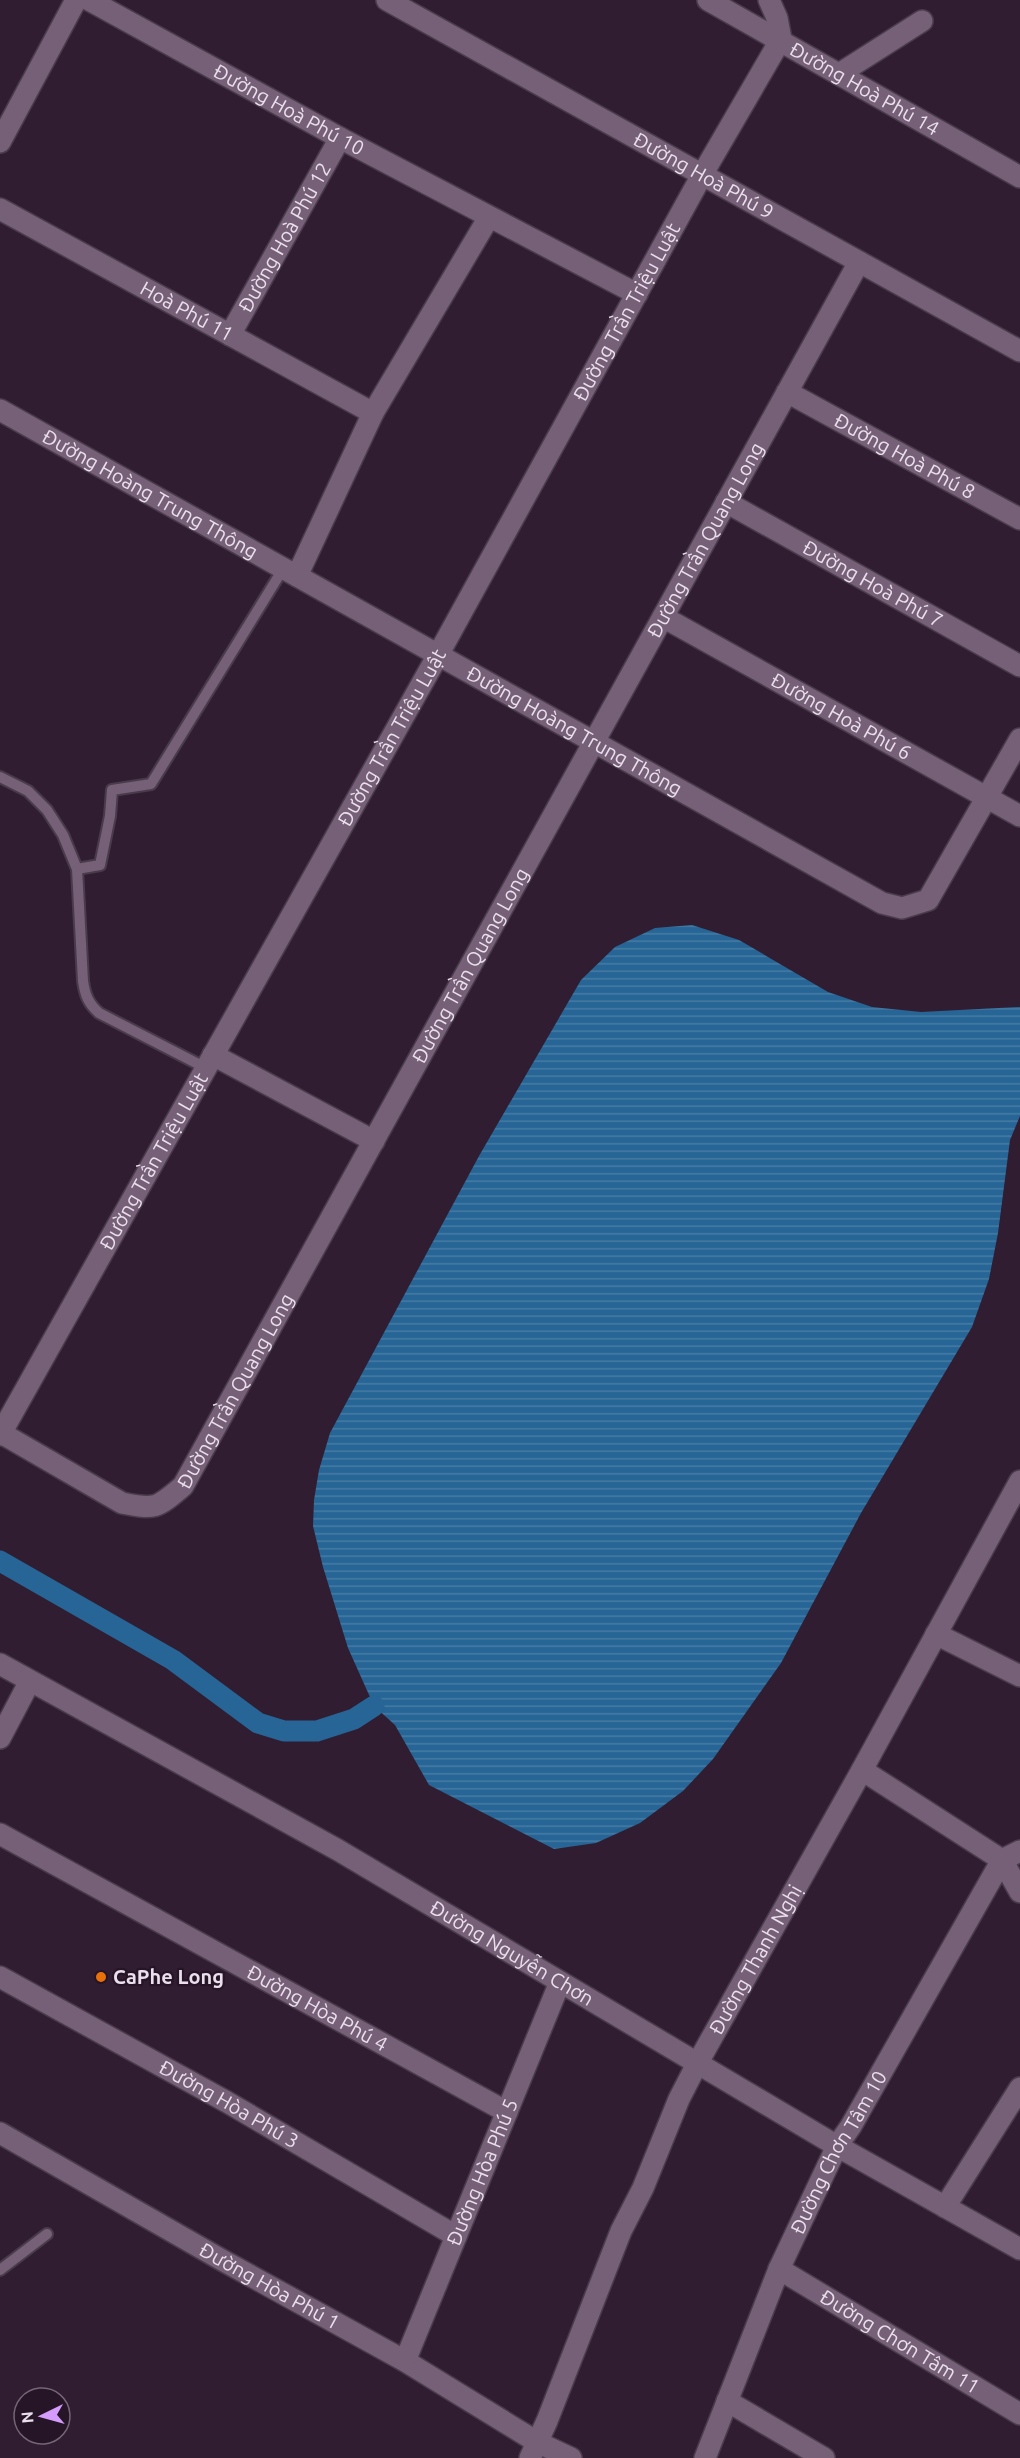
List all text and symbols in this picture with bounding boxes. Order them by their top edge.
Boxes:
street label: Đường Hoà Phú 14 [786,37,944,140]
street label: Đường Hoà Phú 10 [210,59,368,160]
street label: Đường Hoà Phú 9 [630,127,778,223]
street label: Đường Hoà Phú 12 [233,158,335,316]
street label: Đường Trần Triệu Luật [568,219,684,405]
street label: Hoà Phú 11 [137,276,238,345]
street label: Đường Hoà Phú 8 [831,408,979,503]
street label: Đường Hoàng Trung Thông [39,424,262,563]
street label: Đường Trần Quang Long [642,438,768,642]
street label: Đường Hoà Phú 7 [799,535,947,632]
street label: Đường Trần Triệu Luật [332,645,450,830]
street label: Đường Hoàng Trung Thông [463,661,686,800]
street label: Đường Hoà Phú 6 [767,668,915,764]
street label: Đường Trần Quang Long [407,864,533,1067]
street label: Đường Trần Triệu Luật [94,1068,212,1254]
street label: Đường Trần Quang Long [172,1289,298,1492]
street label: Đường Thanh Nghị [704,1881,806,2038]
street label: Đường Nguyễn Chơn [426,1895,598,2010]
street label: Đường Hòa Phú 4 [243,1960,392,2055]
place label: CaPhe Long [113,1965,224,1988]
marker: CaPhe Long [94,1970,108,1984]
street label: Đường Hòa Phú 3 [156,2055,303,2153]
street label: Đường Chơn Tâm 10 [785,2066,891,2237]
street label: Đường Hòa Phú 5 [441,2095,522,2249]
street label: Đường Hòa Phú 1 [196,2238,344,2334]
street label: Đường Chơn Tâm 11 [816,2284,984,2398]
north arrow [12,2386,72,2446]
text: N [18,2411,37,2424]

